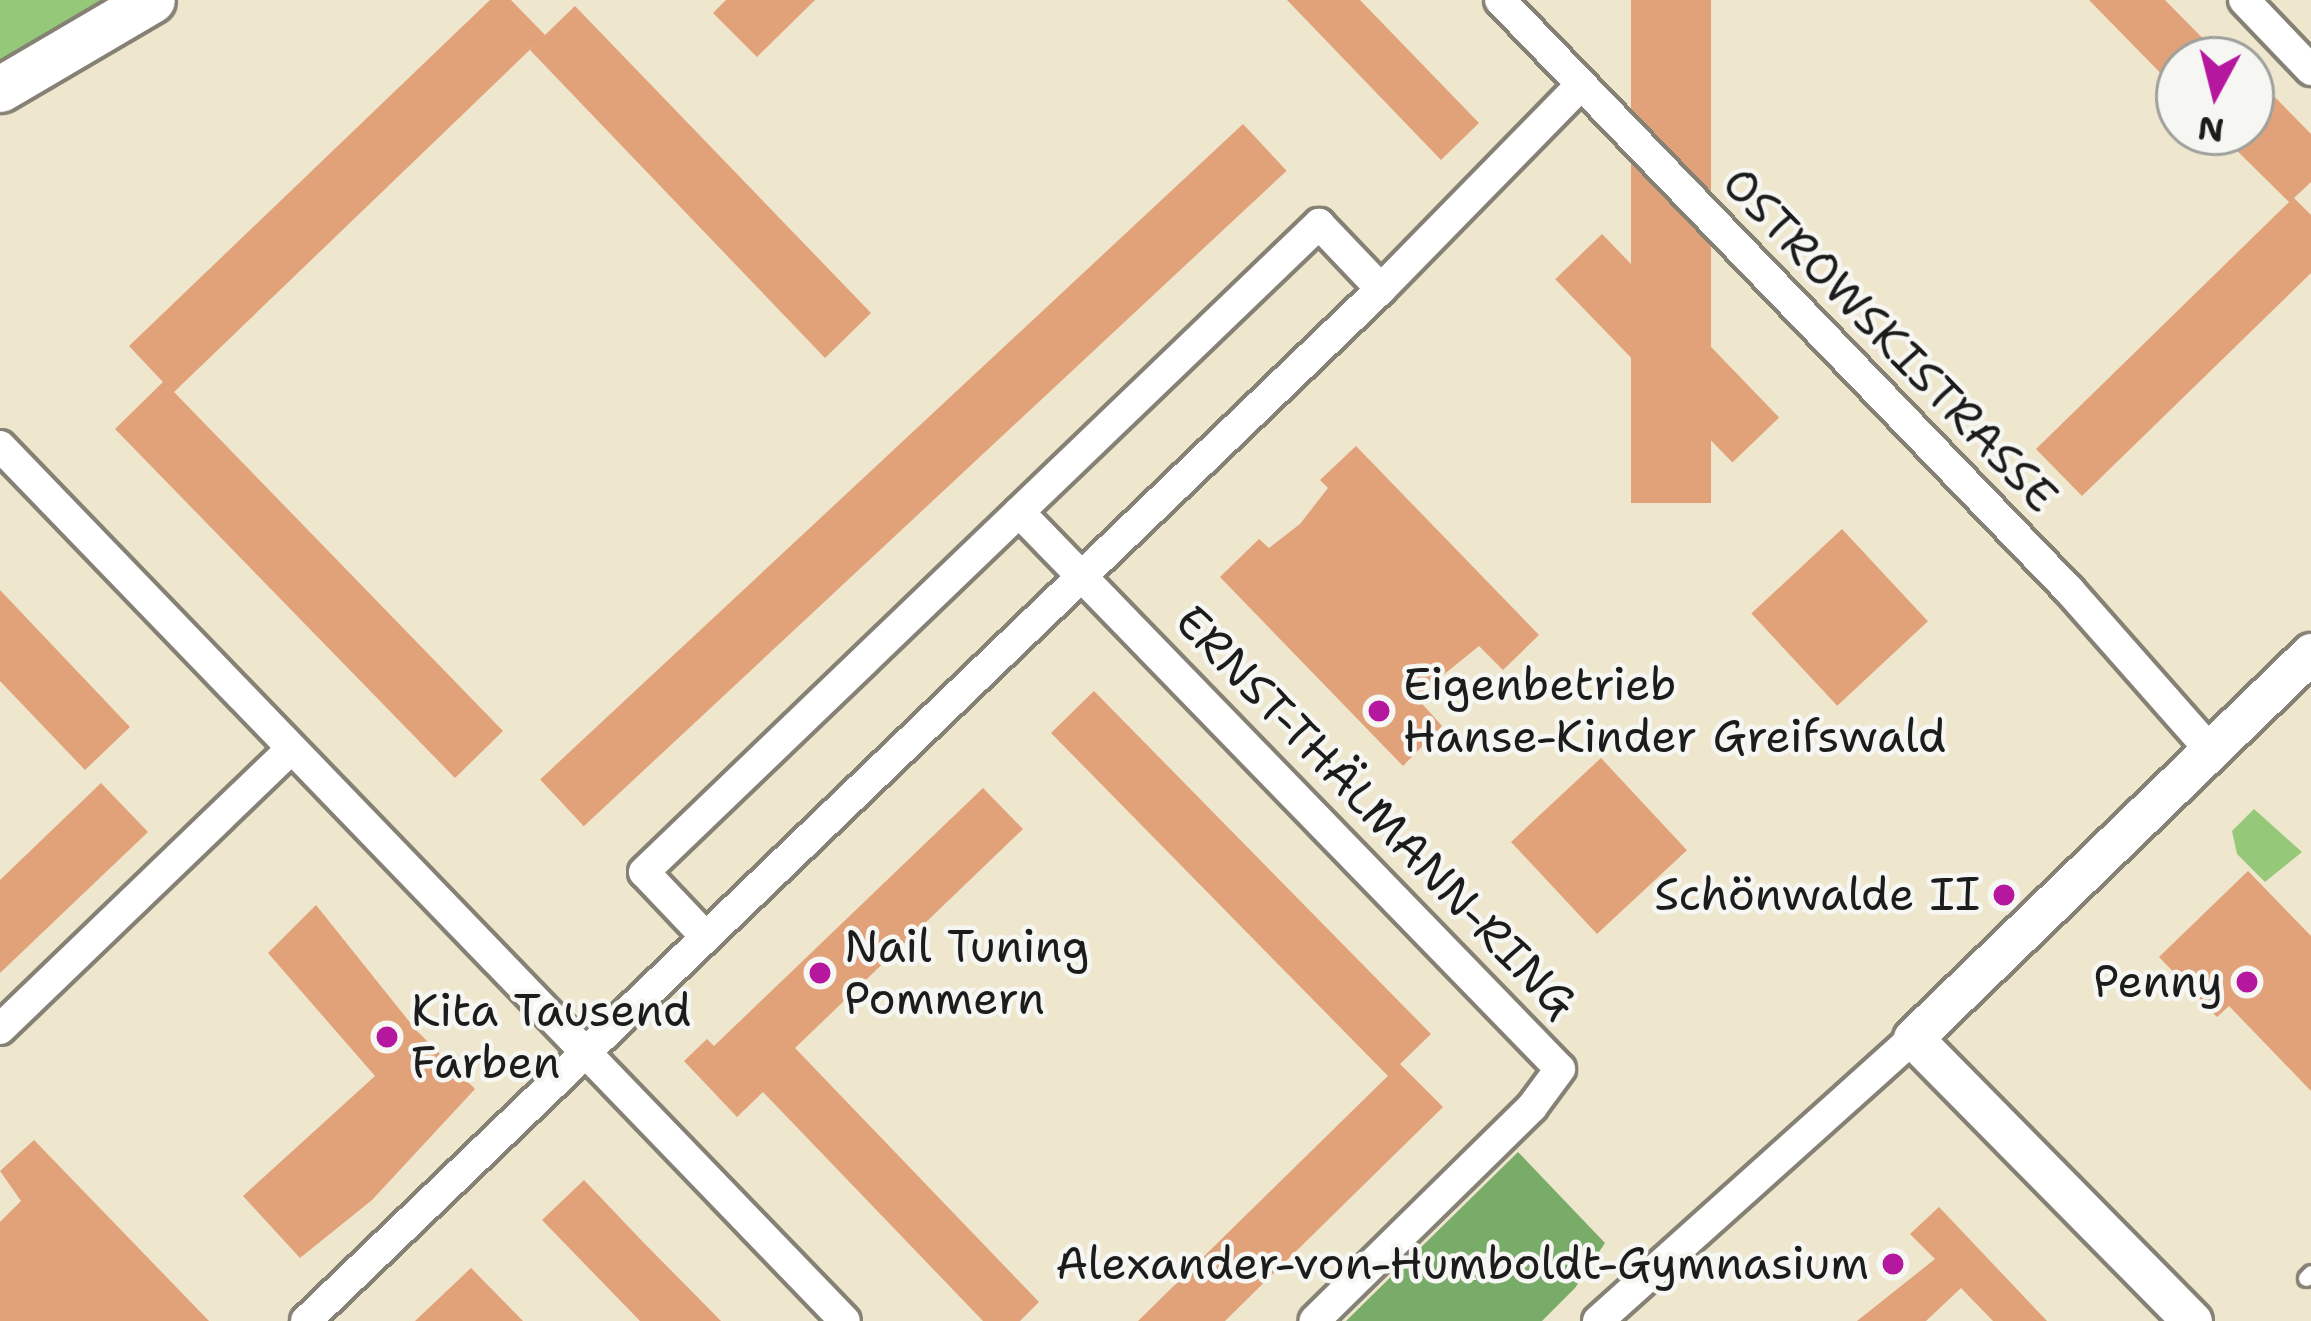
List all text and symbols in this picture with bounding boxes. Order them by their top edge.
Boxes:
north arrow [2155,36,2275,156]
text: N [2195,105,2227,153]
street label: OSTROWSKISTRASSE [1711,156,2069,524]
street label: ERNST-THÄLMANN-RING [1164,594,1588,1030]
place label: Eigenbetrieb Hanse-Kinder Greifswald [1403,658,1946,764]
marker: Eigenbetrieb Hanse-Kinder Greifswald [1366,698,1392,724]
place label: Schönwalde II [1654,868,1980,922]
marker: Schönwalde II [1991,882,2017,908]
place label: Nail Tuning Pommern [844,920,1089,1026]
place label: Penny [2093,955,2223,1009]
marker: Nail Tuning Pommern [807,960,833,986]
marker: Penny [2234,969,2260,995]
place label: Kita Tausend Farben [411,984,691,1090]
marker: Kita Tausend Farben [374,1024,400,1050]
place label: Alexander-von-Humboldt-Gymnasium [1055,1237,1869,1291]
marker: Alexander-von-Humboldt-Gymnasium [1880,1251,1906,1277]

